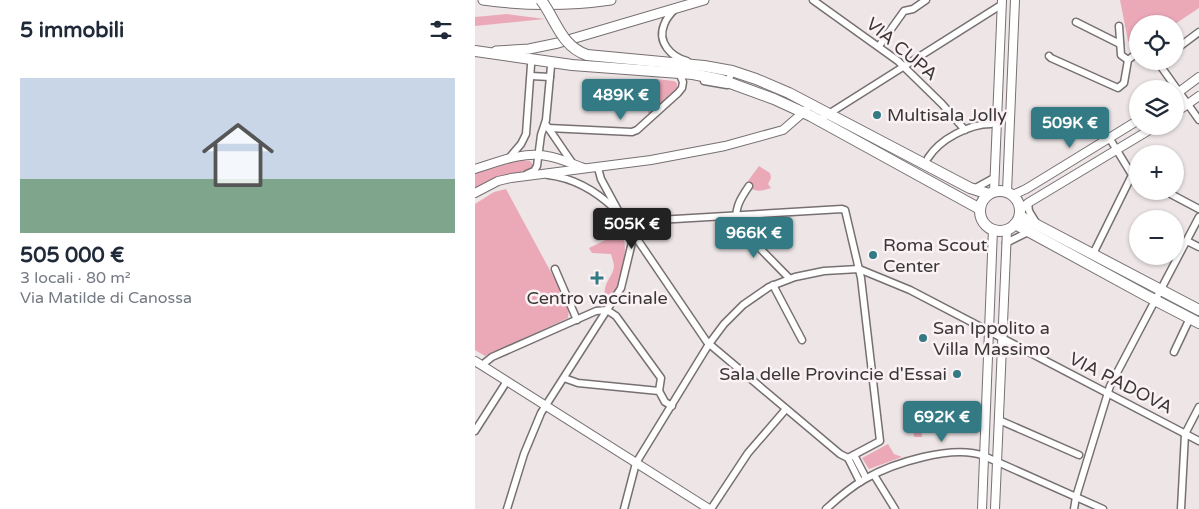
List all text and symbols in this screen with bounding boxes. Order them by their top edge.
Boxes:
street label: VIA CUPA [862,13,942,85]
map controls [1129,15,1184,265]
button: locate [1129,15,1184,70]
icon: filters [427,16,455,44]
text: 5 immobili [20,18,124,43]
pin: 489K € [580,78,662,121]
button: layers [1129,80,1184,135]
text: 489K € [593,85,649,105]
place label: Multisala Jolly [887,104,1007,126]
pin: 509K € [1029,106,1111,149]
marker: Multisala Jolly [871,109,883,121]
icon: home [193,110,283,200]
text: 509K € [1042,113,1098,133]
button: + [1129,145,1184,200]
pin: 505K € [591,208,673,250]
button: − [1129,210,1184,265]
text: 505K € [604,214,660,234]
pin: 966K € [713,216,795,259]
text: 966K € [726,223,782,243]
place label: Roma Scout Center [883,234,988,277]
text: 505 000 € [20,243,124,268]
marker: Roma Scout Center [867,249,879,261]
text: 3 locali · 80 m² [20,268,131,288]
marker: Centro vaccinale [590,271,604,285]
place label: Centro vaccinale [526,287,668,309]
text: Via Matilde di Canossa [20,288,192,308]
place label: San Ippolito a Villa Massimo [933,317,1050,360]
marker: San Ippolito a Villa Massimo [917,332,929,344]
street label: VIA PADOVA [1065,347,1177,419]
place label: Sala delle Provincie d'Essai [719,363,947,385]
marker: Sala delle Provincie d'Essai [951,368,963,380]
pin: 692K € [901,400,983,443]
text: 692K € [914,407,970,427]

